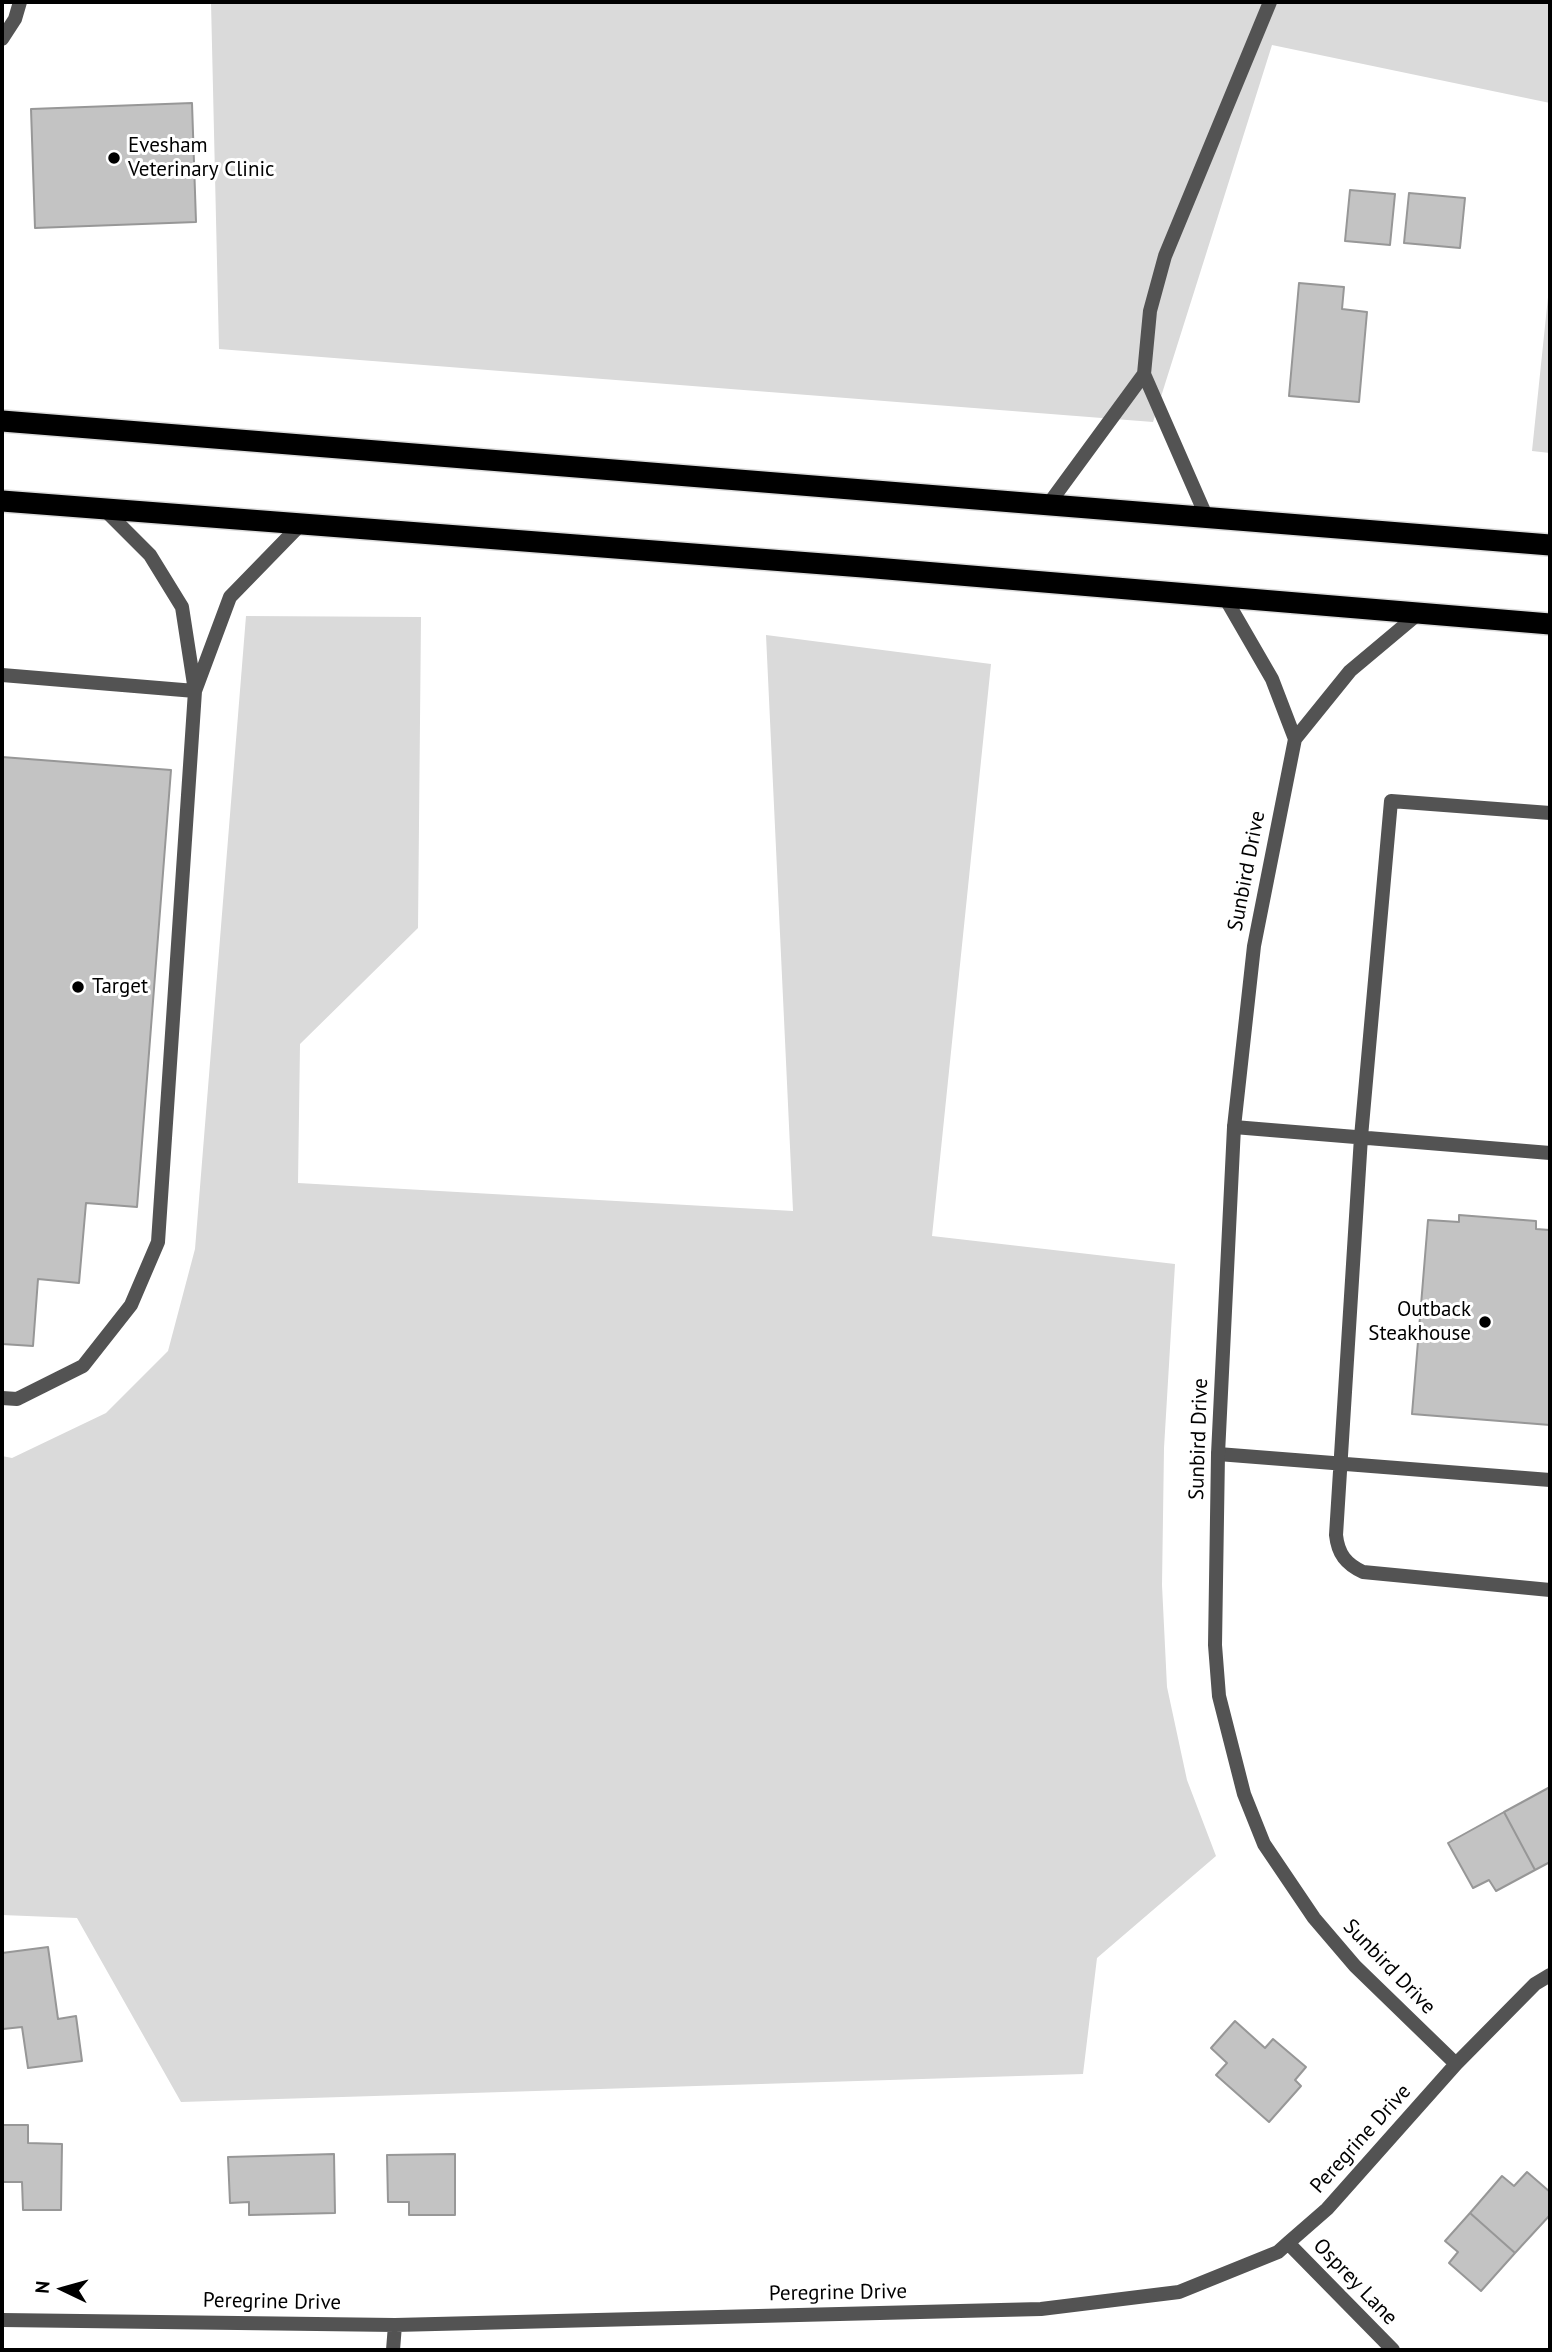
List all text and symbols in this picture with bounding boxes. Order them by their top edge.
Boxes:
place label: Evesham Veterinary Clinic [128,133,274,183]
marker: Evesham Veterinary Clinic [106,150,122,166]
street label: Sunbird Drive [1223,809,1271,933]
place label: Target [92,974,148,1000]
marker: Target [70,979,86,995]
place label: Outback Steakhouse [1368,1297,1471,1347]
marker: Outback Steakhouse [1477,1314,1493,1330]
street label: Sunbird Drive [1184,1378,1214,1500]
street label: Sunbird Drive [1338,1914,1440,2020]
street label: Peregrine Drive [1305,2079,1417,2199]
street label: Osprey Lane [1308,2234,1402,2330]
north arrow [28,2254,98,2324]
street label: Peregrine Drive [769,2279,907,2307]
text: N [30,2280,55,2294]
street label: Peregrine Drive [203,2288,341,2316]

